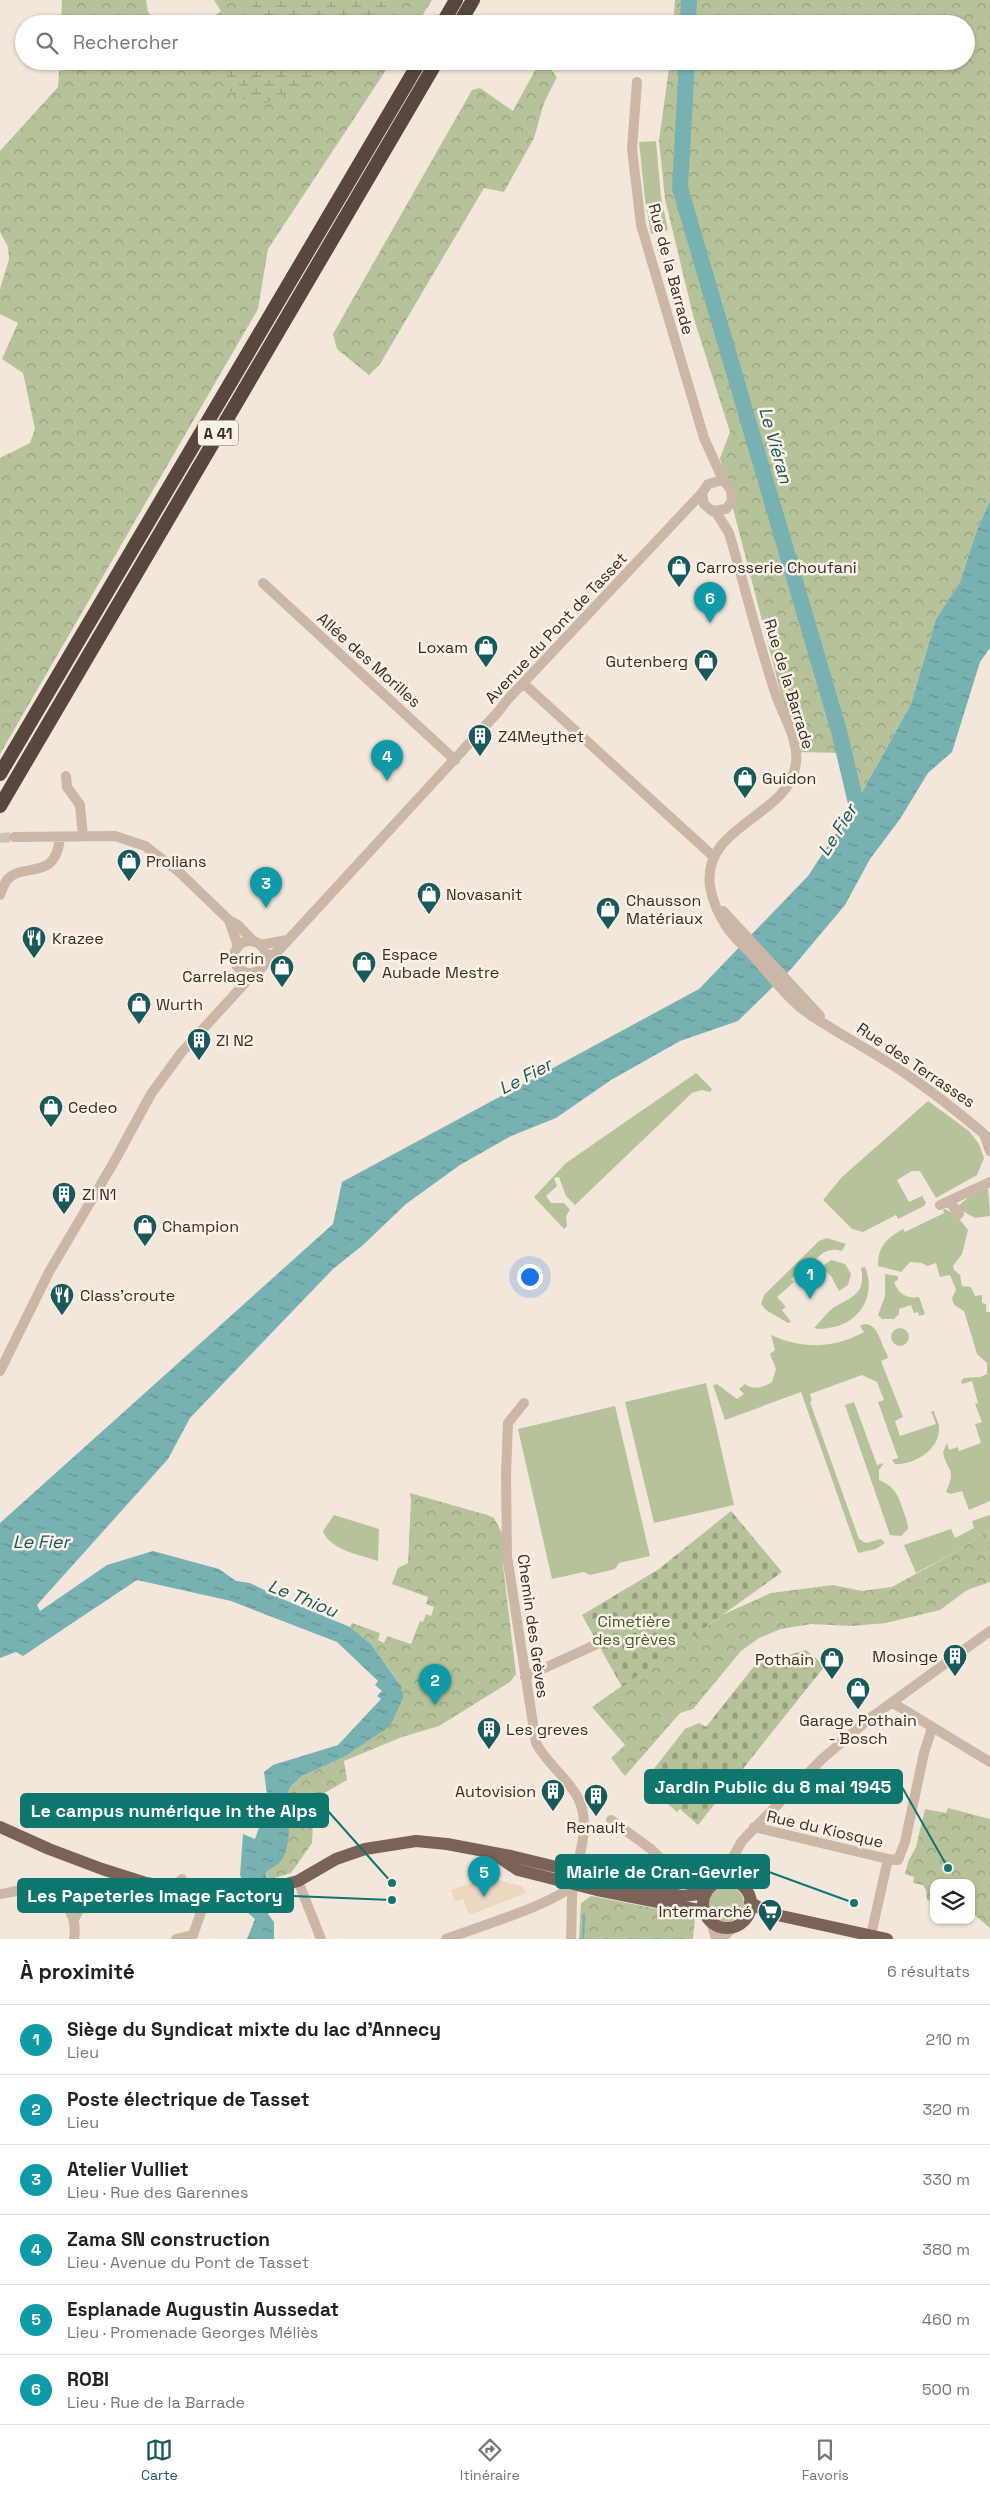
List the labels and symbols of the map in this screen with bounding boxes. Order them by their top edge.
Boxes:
street label: Rue de la Barrade [643,201,699,337]
water label: Le Viéran [754,404,798,487]
road number: A 41 [198,420,238,446]
street label: Avenue du Pont de Tasset [480,548,632,708]
shop icon: Carrosserie Choufani [666,554,692,588]
place label: Carrosserie Choufani [696,557,857,578]
pin: 6 [694,582,726,623]
street label: Allée des Morilles [313,608,425,712]
street label: Rue de la Barrade [759,616,819,752]
shop icon: Loxam [473,634,499,668]
place label: Loxam [418,637,468,658]
shop icon: Gutenberg [693,648,719,682]
place label: Gutenberg [606,651,688,672]
building icon: Z4Meythet [467,723,493,757]
place label: Z4Meythet [498,726,584,747]
pin: 4 [371,740,403,781]
shop icon: Guidon [732,765,758,799]
place label: Guidon [762,768,816,789]
water label: Le Fier [812,798,863,860]
shop icon: Prolians [116,848,142,882]
place label: Prolians [146,851,207,872]
pin: 3 [250,867,282,908]
shop icon: Novasanit [416,881,442,915]
place label: Novasanit [446,884,522,905]
place label: Chausson Matériaux [626,890,703,929]
shop icon: Chausson Matériaux [595,896,621,930]
restaurant icon: Krazee [21,925,47,959]
place label: Krazee [52,928,104,949]
place label: Espace Aubade Mestre [382,944,499,983]
place label: Perrin Carrelages [182,948,264,987]
shop icon: Espace Aubade Mestre [351,950,377,984]
shop icon: Perrin Carrelages [269,954,295,988]
shop icon: Wurth [126,991,152,1025]
place label: Wurth [156,994,203,1015]
street label: Rue des Terrasses [853,1018,979,1112]
building icon: ZI N2 [186,1027,212,1061]
place label: ZI N2 [216,1030,254,1051]
water label: Le Fier [495,1052,557,1099]
shop icon: Cedeo [38,1094,64,1128]
place label: Cedeo [68,1097,117,1118]
building icon: ZI N1 [51,1181,77,1215]
place label: ZI N1 [82,1184,117,1205]
shop icon: Champion [132,1213,158,1247]
place label: Champion [162,1216,239,1237]
pin: 1 [794,1258,826,1299]
your location [517,1264,543,1290]
restaurant icon: Class'croute [49,1282,75,1316]
place label: Class'croute [80,1285,175,1306]
water label: Le Fier [13,1530,72,1553]
street label: Chemin des Grèves [513,1553,553,1699]
water label: Le Thiou [265,1574,342,1623]
park label: Cimetière des grèves [592,1611,676,1650]
building icon: Mosinge [942,1643,968,1677]
shop icon: Pothain [819,1646,845,1680]
place label: Mosinge [872,1646,938,1667]
place label: Pothain [755,1649,814,1670]
pin: 2 [419,1664,451,1705]
shop icon: Garage Pothain - Bosch [845,1676,871,1710]
place label: Garage Pothain - Bosch [799,1710,917,1749]
building icon: Les greves [476,1716,502,1750]
place label: Les greves [506,1719,588,1740]
callout: Jardin Public du 8 mai 1945 [645,1770,902,1803]
text: Jardin Public du 8 mai 1945 [655,1775,892,1798]
building icon: Autovision [540,1778,566,1812]
place label: Autovision [455,1781,536,1802]
building icon: Renault [583,1783,609,1817]
callout: Le campus numérique in the Alps [21,1794,328,1827]
text: Le campus numérique in the Alps [31,1799,317,1822]
street label: Rue du Kiosque [765,1805,885,1853]
place label: Renault [566,1817,626,1838]
callout: Mairie de Cran-Gevrier [556,1855,769,1888]
pin: 5 [468,1856,500,1897]
text: Mairie de Cran-Gevrier [566,1860,760,1883]
callout: Les Papeteries Image Factory [18,1879,293,1912]
text: Les Papeteries Image Factory [27,1884,283,1907]
supermarket icon: Intermarché [757,1898,783,1932]
place label: Intermarché [658,1901,752,1922]

